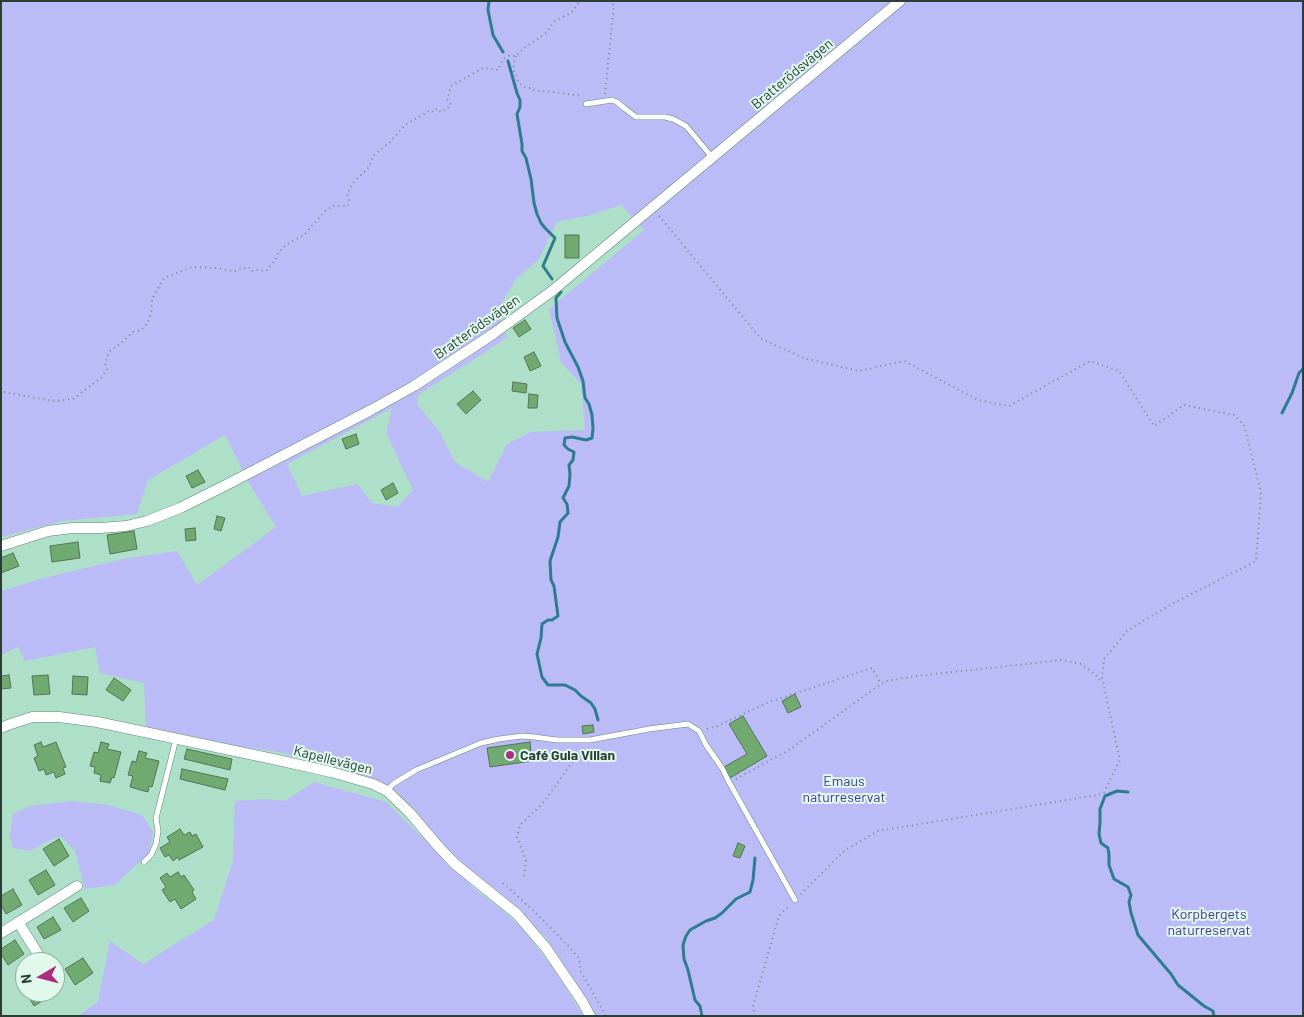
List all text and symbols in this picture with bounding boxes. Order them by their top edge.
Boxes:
street label: Bratterödsvägen [748,35,836,113]
street label: Bratterödsvägen [431,291,523,363]
street label: Kapellevägen [292,742,374,778]
place label: Café Gula Villan [520,747,615,763]
marker: Café Gula Villan [504,749,516,761]
park label: Emaus naturreservat [802,773,886,806]
park label: Korpbergets naturreservat [1167,906,1251,939]
north arrow [15,952,65,1002]
text: N [17,973,35,985]

